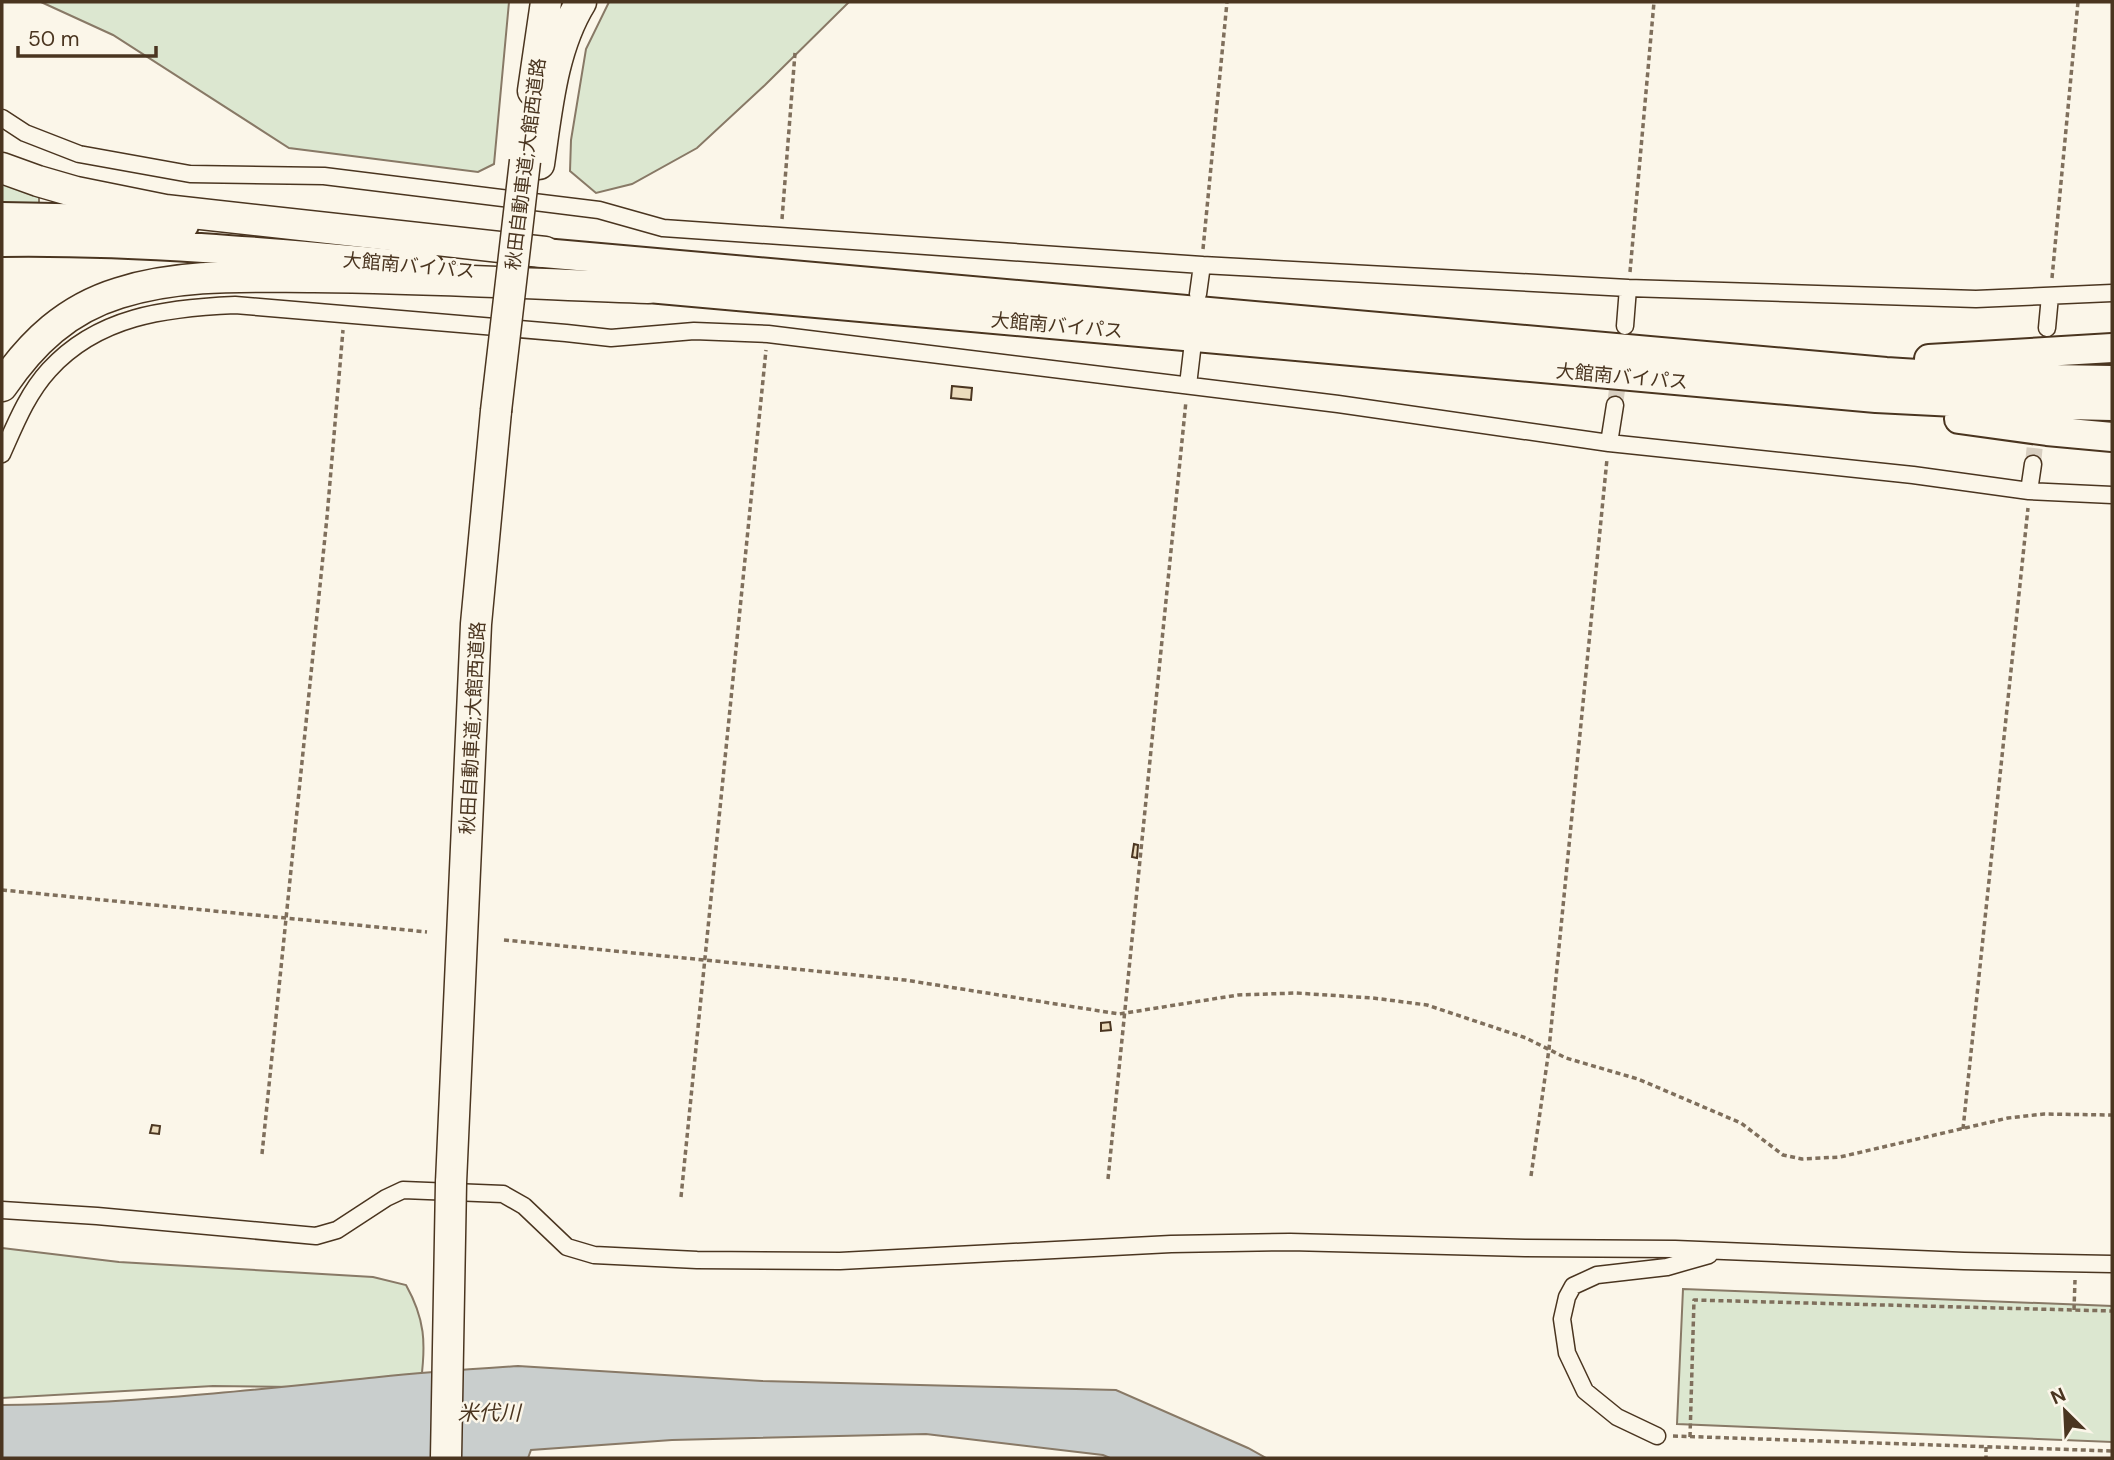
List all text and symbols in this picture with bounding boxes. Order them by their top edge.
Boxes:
scale bar [18,14,156,58]
text: 50 m [28,25,79,53]
street label: 秋田自動車道;大館西道路 [500,57,551,271]
street label: 大館南バイパス [342,247,476,284]
street label: 大館南バイパス [990,307,1124,344]
street label: 大館南バイパス [1555,358,1689,395]
street label: 秋田自動車道;大館西道路 [454,621,491,835]
north arrow [2030,1376,2100,1446]
text: N [2047,1382,2070,1410]
water label: 米代川 [458,1399,522,1427]

